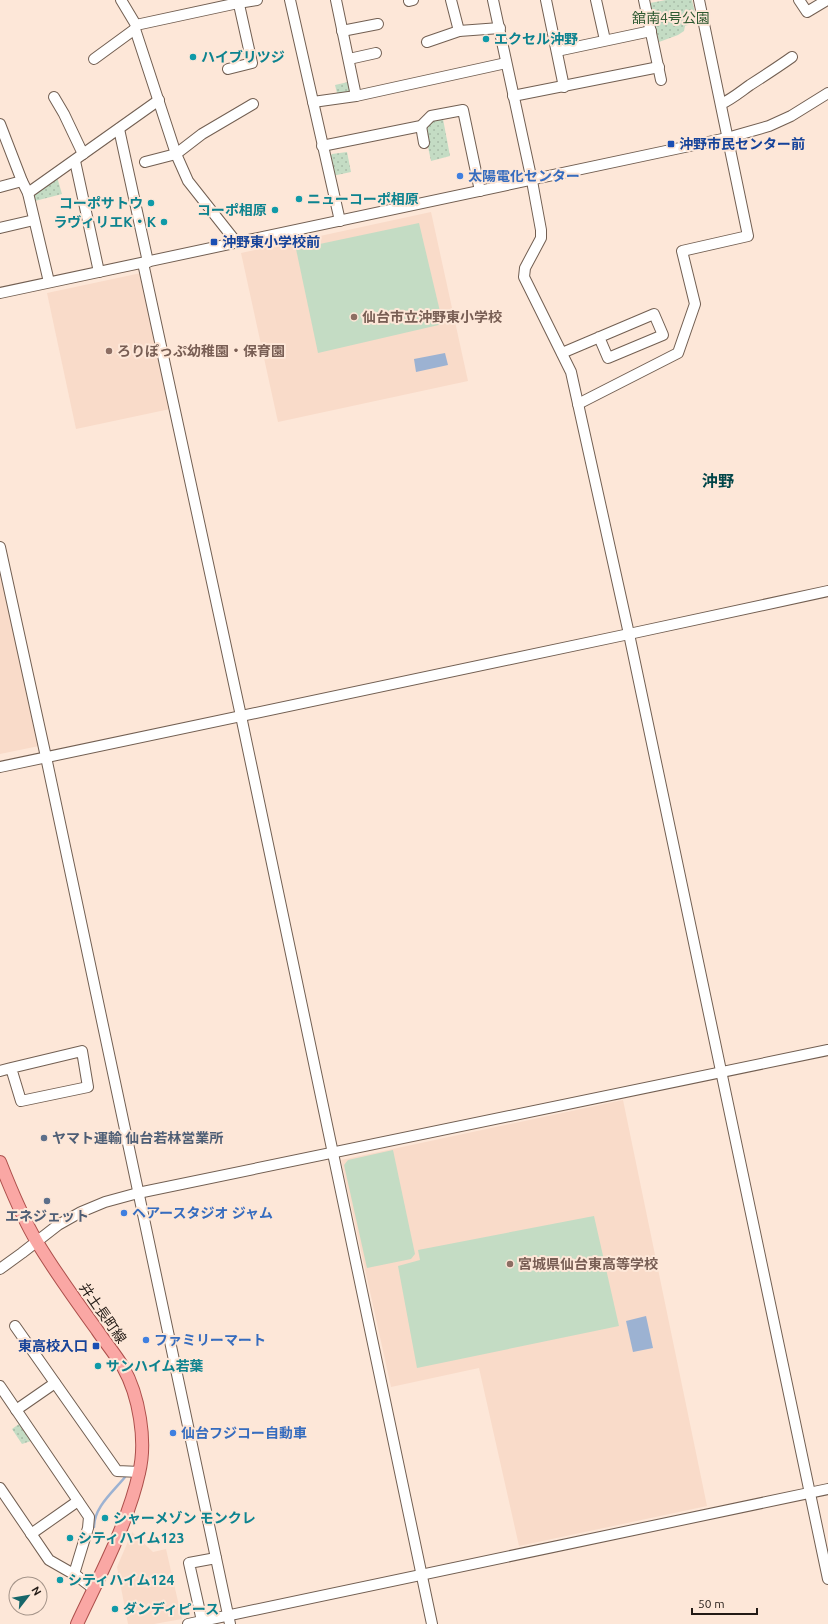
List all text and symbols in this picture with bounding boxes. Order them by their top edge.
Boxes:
park label: 舘南4号公園 [632,10,710,26]
place label: エクセル沖野 [494,31,578,47]
marker: エクセル沖野 [481,34,491,44]
place label: ハイブリツジ [201,49,285,65]
marker: ハイブリツジ [188,52,198,62]
place label: 沖野市民センター前 [679,136,805,152]
marker: 沖野市民センター前 [666,139,676,149]
place label: 太陽電化センター [468,168,580,184]
marker: 太陽電化センター [455,171,465,181]
place label: ニューコーポ相原 [307,191,419,207]
marker: ニューコーポ相原 [294,194,304,204]
place label: コーポサトウ [59,195,143,211]
marker: コーポサトウ [146,198,156,208]
place label: コーポ相原 [197,202,267,218]
marker: コーポ相原 [270,205,280,215]
place label: ラヴィリエK・K [53,214,157,230]
marker: ラヴィリエK・K [159,217,169,227]
place label: 沖野東小学校前 [222,234,320,250]
marker: 沖野東小学校前 [209,237,219,247]
place label: 仙台市立沖野東小学校 [362,309,502,325]
marker: 仙台市立沖野東小学校 [349,312,359,322]
place label: ろりぽっぷ幼稚園・保育園 [117,343,285,359]
marker: ろりぽっぷ幼稚園・保育園 [104,346,114,356]
district label: 沖野 [702,472,734,490]
place label: ヤマト運輸 仙台若林営業所 [52,1130,223,1146]
marker: ヤマト運輸 仙台若林営業所 [39,1133,49,1143]
marker: エネジェット [42,1196,52,1206]
place label: ヘアースタジオ ジャム [132,1205,273,1221]
place label: エネジェット [5,1208,89,1224]
marker: ヘアースタジオ ジャム [119,1208,129,1218]
place label: 宮城県仙台東高等学校 [518,1256,658,1272]
marker: 宮城県仙台東高等学校 [505,1259,515,1269]
street label: 井土長町線 [76,1280,130,1346]
place label: ファミリーマート [154,1332,266,1348]
marker: ファミリーマート [141,1335,151,1345]
place label: 東高校入口 [18,1338,88,1354]
marker: 東高校入口 [91,1341,101,1351]
place label: サンハイム若葉 [106,1358,203,1374]
marker: サンハイム若葉 [93,1361,103,1371]
place label: 仙台フジコー自動車 [181,1425,307,1441]
marker: 仙台フジコー自動車 [168,1428,178,1438]
place label: シャーメゾン モンクレ [113,1510,256,1526]
marker: シャーメゾン モンクレ [100,1513,110,1523]
place label: シティハイム123 [78,1530,184,1546]
marker: シティハイム123 [65,1533,75,1543]
place label: シティハイム124 [68,1572,174,1588]
marker: シティハイム124 [55,1575,65,1585]
north arrow [8,1576,48,1616]
text: N [29,1584,44,1597]
scale bar [692,1590,757,1616]
text: 50 m [698,1597,725,1610]
place label: ダンディピース [123,1601,219,1617]
marker: ダンディピース [110,1604,120,1614]

